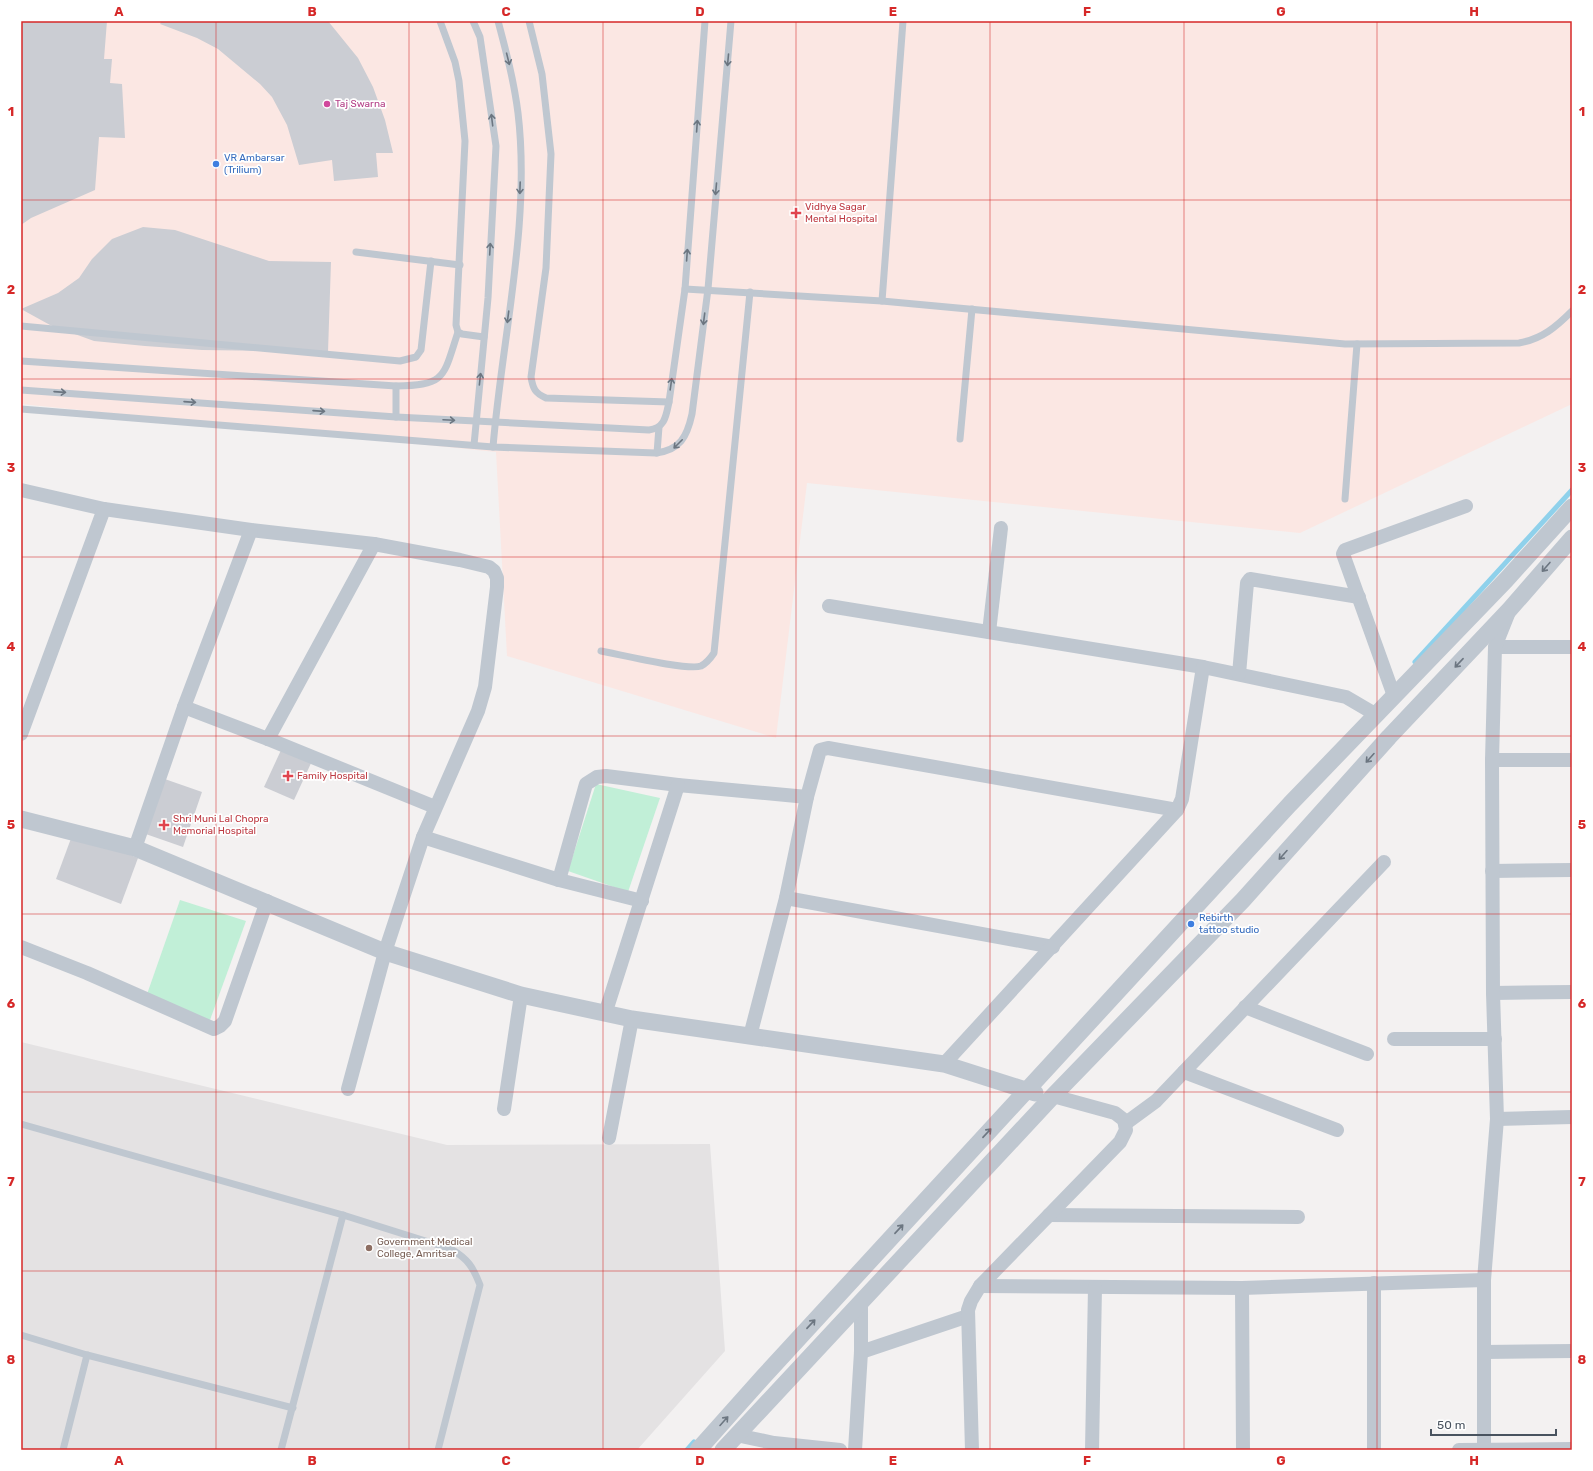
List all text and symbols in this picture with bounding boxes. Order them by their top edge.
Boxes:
text: A [114,4,124,19]
text: B [307,4,317,19]
text: C [501,4,511,19]
text: D [695,4,705,19]
text: E [889,4,897,19]
text: F [1083,4,1091,19]
text: G [1276,4,1286,19]
text: H [1469,4,1479,19]
one-way arrow [505,52,512,65]
one-way arrow [724,53,731,66]
place label: Taj Swarna [335,98,385,110]
marker: Taj Swarna [322,99,332,109]
text: 1 [8,104,14,119]
text: 1 [1579,104,1585,119]
one-way arrow [488,113,496,126]
one-way arrow [694,120,701,133]
place label: VR Ambarsar (Trilium) [224,152,285,176]
marker: VR Ambarsar (Trilium) [211,159,221,169]
one-way arrow [516,181,524,194]
one-way arrow [713,182,720,195]
place label: Vidhya Sagar Mental Hospital [805,201,877,225]
marker: Vidhya Sagar Mental Hospital [790,207,802,219]
one-way arrow [487,243,494,256]
one-way arrow [684,249,691,262]
text: 2 [7,282,15,297]
text: 2 [1578,282,1586,297]
one-way arrow [504,310,512,323]
one-way arrow [700,312,708,325]
one-way arrow [476,373,484,386]
one-way arrow [667,378,675,391]
one-way arrow [53,389,66,396]
one-way arrow [183,398,196,405]
one-way arrow [312,408,325,415]
one-way arrow [442,416,455,423]
one-way arrow [673,439,682,449]
text: 3 [7,460,16,475]
text: 3 [1578,460,1587,475]
one-way arrow [1542,562,1551,573]
text: 4 [7,639,16,654]
text: 4 [1578,639,1587,654]
one-way arrow [1454,658,1464,668]
one-way arrow [1365,753,1375,763]
marker: Family Hospital [282,770,294,782]
place label: Family Hospital [297,770,368,782]
place label: Shri Muni Lal Chopra Memorial Hospital [173,813,269,837]
text: 5 [7,817,15,832]
text: 5 [1578,817,1586,832]
marker: Shri Muni Lal Chopra Memorial Hospital [158,819,170,831]
one-way arrow [1279,850,1288,860]
place label: Rebirth tattoo studio [1199,912,1260,936]
marker: Rebirth tattoo studio [1186,919,1196,929]
text: 6 [7,996,16,1011]
text: 6 [1578,996,1587,1011]
one-way arrow [983,1128,992,1139]
text: 7 [7,1174,15,1189]
text: 7 [1578,1174,1586,1189]
one-way arrow [894,1224,904,1234]
place label: Government Medical College, Amritsar [377,1236,472,1260]
marker: Government Medical College, Amritsar [364,1243,374,1253]
one-way arrow [806,1320,815,1330]
text: 8 [7,1352,16,1367]
text: 8 [1578,1352,1587,1367]
scale bar [1431,1411,1556,1437]
one-way arrow [719,1416,728,1426]
text: 50 m [1437,1418,1465,1432]
text: A [114,1453,124,1468]
text: B [307,1453,317,1468]
text: C [501,1453,511,1468]
text: D [695,1453,705,1468]
text: E [889,1453,897,1468]
text: F [1083,1453,1091,1468]
text: G [1276,1453,1286,1468]
text: H [1469,1453,1479,1468]

